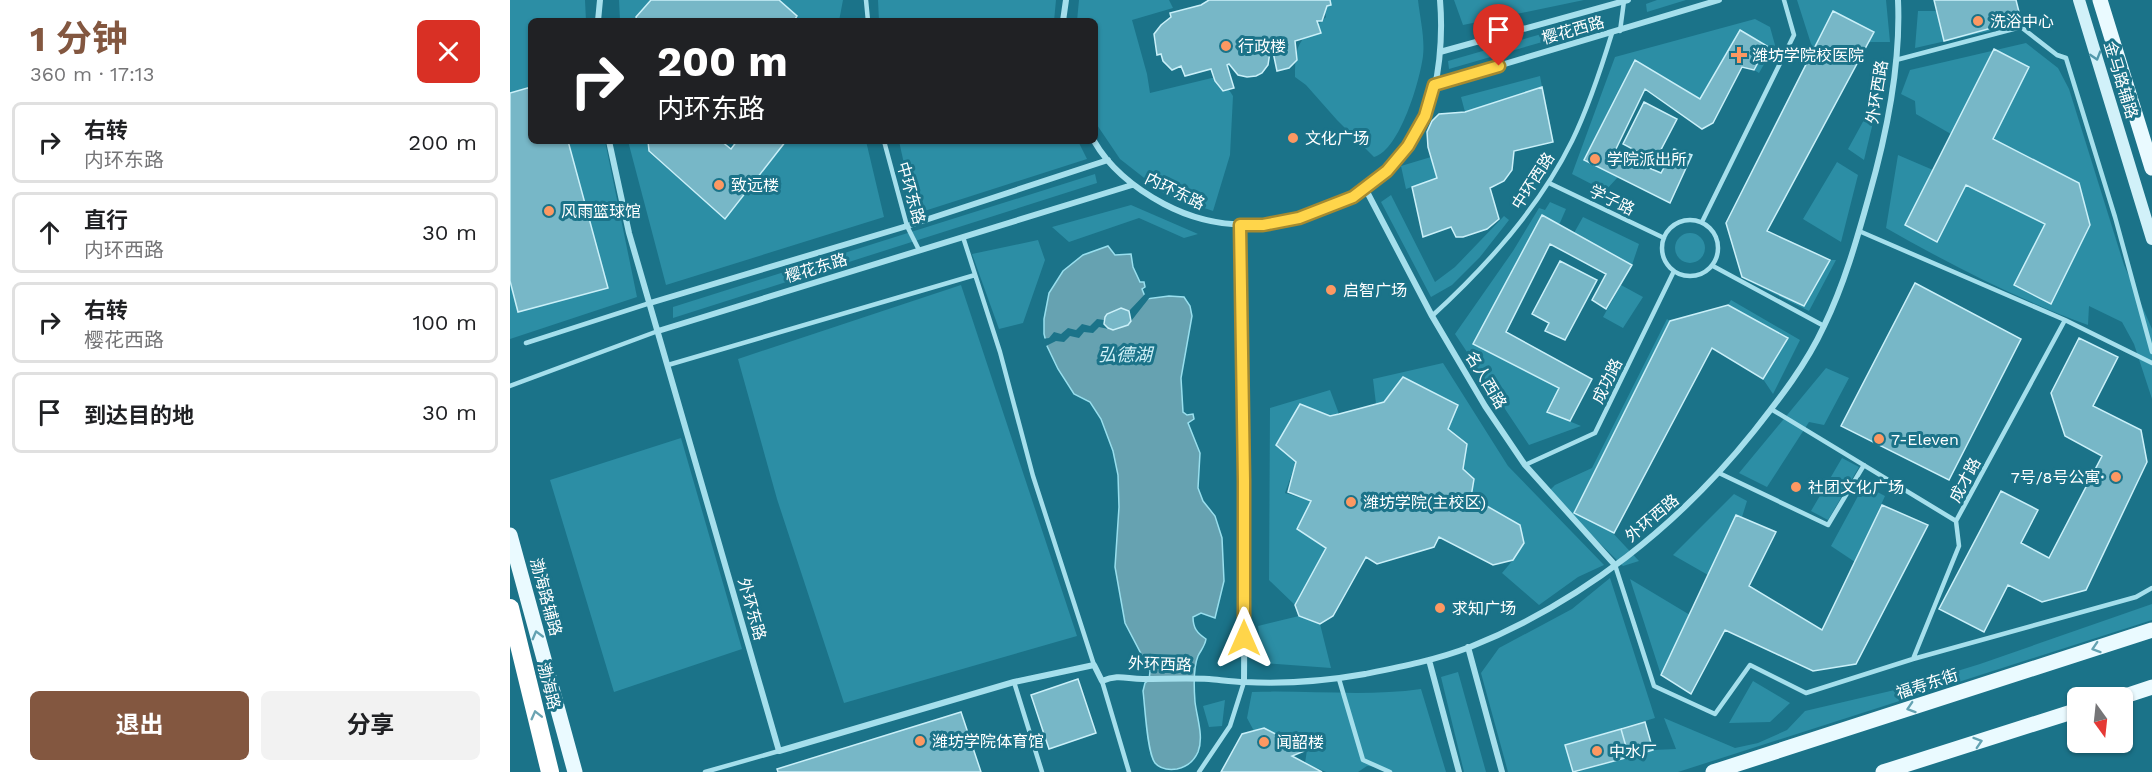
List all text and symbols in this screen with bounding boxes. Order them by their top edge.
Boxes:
pin [1473,4,1524,66]
street label: 樱花西路 [1540,12,1606,48]
place label: 洗浴中心 [1990,12,2054,31]
icon: arrive [1482,13,1515,46]
marker: 洗浴中心 [1971,14,1985,28]
text: 1 分钟 [30,18,128,60]
button: close [417,20,480,83]
text: 200 m [657,37,788,86]
place label: 行政楼 [1238,37,1286,56]
marker: 行政楼 [1219,39,1233,53]
street label: 金马路辅路 [2100,39,2142,121]
icon: right [558,42,636,120]
marker: 潍坊学院校医院 [1730,46,1748,64]
place label: 潍坊学院校医院 [1752,46,1864,65]
one-way arrow [2089,50,2101,61]
street label: 外环西路 [1863,59,1891,125]
text: 360 m · 17:13 [30,62,154,86]
text: 内环东路 [657,93,765,125]
text: 右转 [84,118,128,143]
icon: right [33,126,66,159]
place label: 文化广场 [1305,129,1369,148]
text: 200 m [408,130,477,155]
marker: 文化广场 [1286,131,1300,145]
text: 内环东路 [84,148,164,172]
street label: 中环西路 [1508,149,1558,213]
place label: 学院派出所 [1607,150,1687,169]
marker: 学院派出所 [1588,152,1602,166]
street label: 中环东路 [893,160,929,226]
street label: 内环东路 [1142,168,1208,214]
place label: 致远楼 [731,176,779,195]
marker: 致远楼 [712,178,726,192]
street label: 学子路 [1586,181,1638,219]
place label: 风雨篮球馆 [561,202,641,221]
marker: 风雨篮球馆 [542,204,556,218]
text: 直行 [84,208,128,233]
icon: ahead [33,216,66,249]
text: 30 m [422,220,477,245]
text: 内环西路 [84,238,164,262]
street label: 樱花东路 [783,250,849,286]
place label: 启智广场 [1343,281,1407,300]
marker: 启智广场 [1324,283,1338,297]
text: 右转 [84,298,128,323]
icon: right [33,306,66,339]
text: 100 m [413,310,477,335]
text: 樱花西路 [84,328,164,352]
water label: 弘德湖 [1098,344,1155,365]
street label: 名人西路 [1461,348,1511,412]
street label: 成功路 [1588,355,1626,407]
icon: arrive [33,396,66,429]
text: 30 m [422,400,477,425]
text: 到达目的地 [84,403,194,428]
place label: 7-Eleven [1891,430,1959,449]
marker: 7-Eleven [1872,432,1886,446]
street label: 成才路 [1945,454,1985,506]
place label: 7号/8号公寓· [2011,468,2104,487]
marker: 7号/8号公寓· [2109,470,2123,484]
place label: 社团文化广场 [1808,478,1904,497]
marker: 社团文化广场 [1789,480,1803,494]
street label: 外环西路 [1621,490,1683,546]
place label: 潍坊学院(主校区) [1363,493,1486,512]
marker: 潍坊学院(主校区) [1344,495,1358,509]
street label: 渤海路辅路 [526,556,566,638]
street label: 外环东路 [734,576,770,642]
place label: 求知广场 [1452,599,1516,618]
marker: 求知广场 [1433,601,1447,615]
position arrow [1212,606,1276,670]
one-way arrow [532,630,545,640]
one-way arrow [2091,641,2102,653]
street label: 外环西路 [1128,653,1192,675]
street label: 渤海路 [534,660,564,712]
street label: 福寿东街 [1894,665,1960,703]
north arrow [2067,687,2133,753]
map controls [2067,687,2133,753]
button: 退出 [30,691,249,760]
button: 分享 [261,691,480,760]
one-way arrow [1906,701,1917,713]
one-way arrow [530,710,543,720]
place label: 潍坊学院体育馆 [932,732,1044,751]
place label: 闻韶楼 [1276,733,1324,752]
marker: 潍坊学院体育馆 [913,734,927,748]
marker: 闻韶楼 [1257,735,1271,749]
one-way arrow [1972,737,1983,749]
place label: 中水厂 [1609,742,1657,761]
marker: 中水厂 [1590,744,1604,758]

